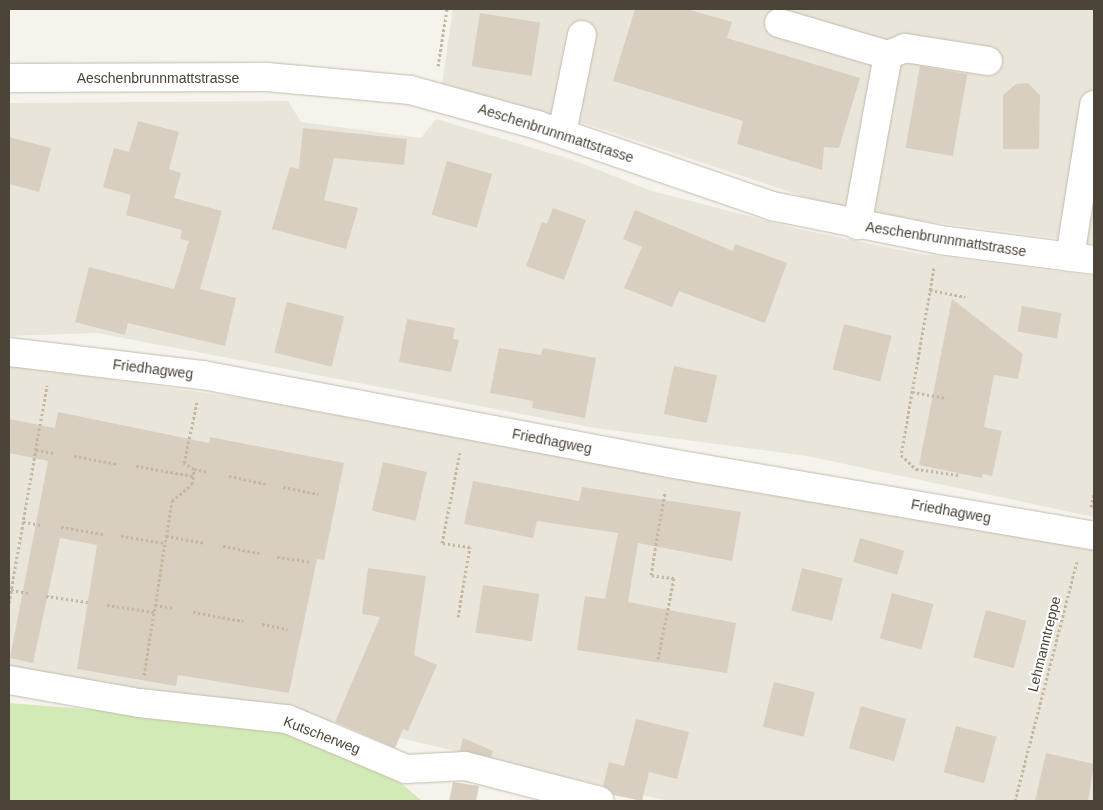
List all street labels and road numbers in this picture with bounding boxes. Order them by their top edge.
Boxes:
street label: Aeschenbrunnmattstrasse [77,70,239,86]
street label: Aeschenbrunnmattstrasse [476,100,636,166]
street label: Aeschenbrunnmattstrasse [864,218,1028,260]
street label: Friedhagweg [112,356,194,382]
street label: Friedhagweg [511,425,593,457]
street label: Friedhagweg [910,496,992,526]
street label: Lehmanntreppe [1024,594,1064,694]
street label: Kutscherweg [281,713,363,757]

